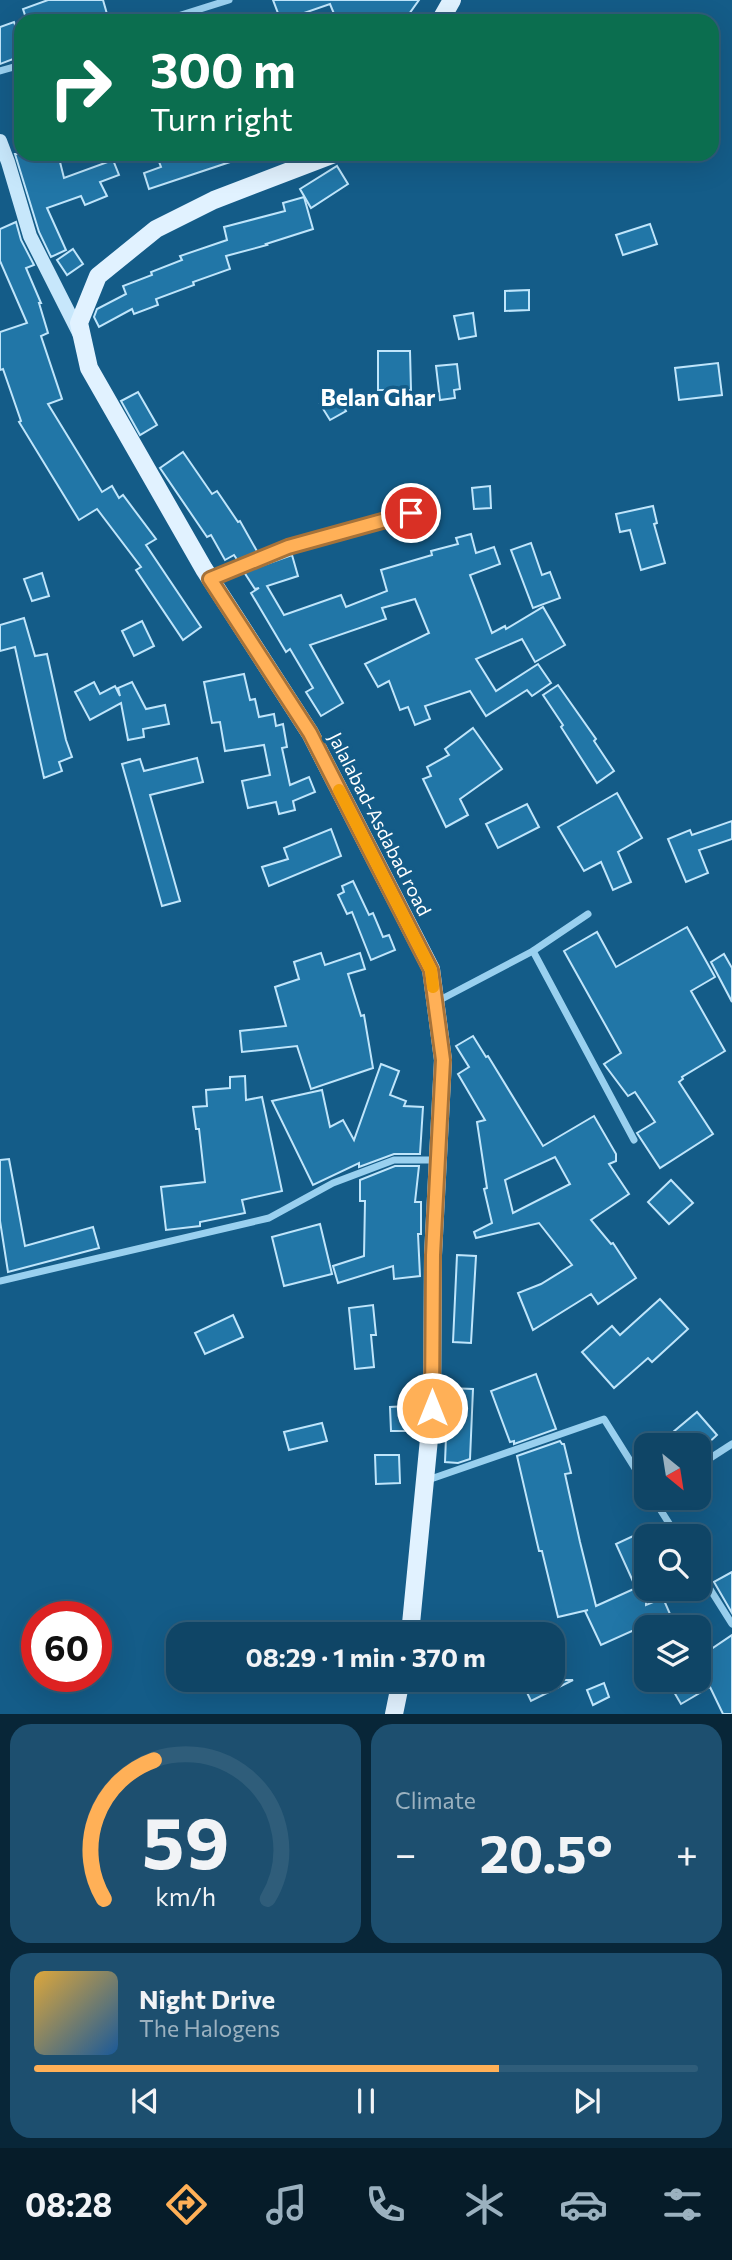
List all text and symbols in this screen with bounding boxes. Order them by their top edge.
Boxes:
text: 300 m [150,38,296,98]
icon: right [35,42,126,133]
text: Turn right [150,98,293,138]
district label: Belan Ghar [320,383,436,411]
pin [381,483,441,543]
icon: arrive [392,494,430,532]
street label: Jalalabad-Asdabad road [324,728,437,919]
position arrow [395,1371,469,1445]
north arrow [634,1433,710,1510]
map controls [634,1433,711,1692]
button: search [634,1524,711,1601]
speed limit sign: 60 [21,1601,112,1692]
button: layers [634,1615,711,1692]
text: 08:29 · 1 min · 370 m [245,1641,486,1672]
text: Climate [395,1786,476,1814]
text: 59 [142,1796,229,1885]
text: 20.5° [479,1820,613,1884]
text: − [395,1829,417,1876]
text: + [676,1829,698,1876]
text: km/h [155,1881,216,1911]
text: Night Drive [139,1983,275,2014]
text: The Halogens [139,2014,280,2042]
icon: previous [126,2082,164,2120]
icon: pause [347,2082,385,2120]
icon: next [568,2082,606,2120]
icon: directions [162,2180,211,2229]
icon: music [262,2180,311,2229]
icon: phone [361,2180,410,2229]
icon: climate [460,2180,509,2229]
icon: car [559,2180,608,2229]
icon: filters [658,2180,707,2229]
text: 08:28 [25,2184,112,2224]

